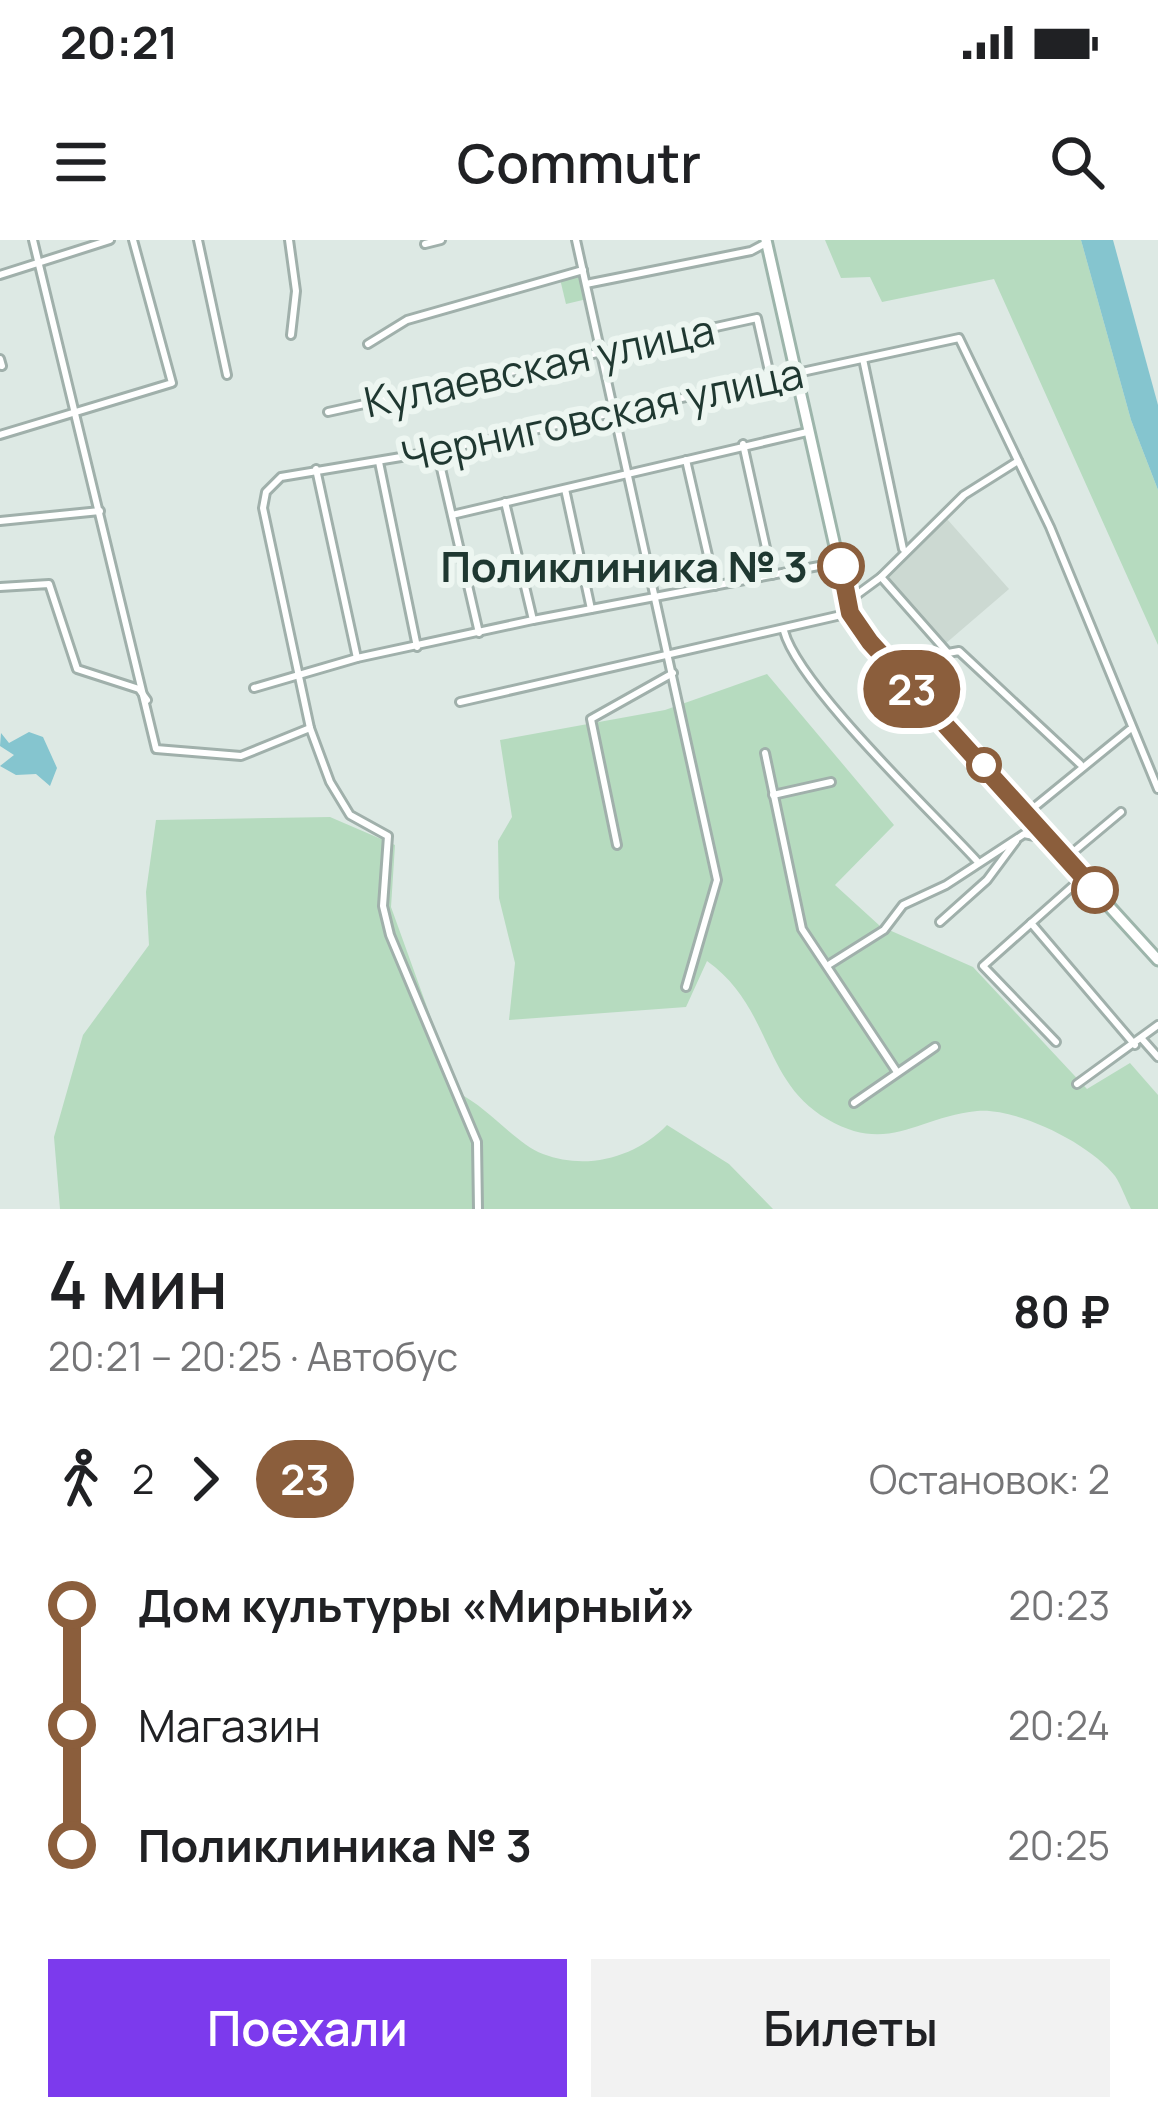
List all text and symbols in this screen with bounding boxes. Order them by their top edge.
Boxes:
text: 20:21 [60,11,178,73]
text: Commutr [457,125,701,199]
icon: menu [48,129,114,195]
icon: search [1044,129,1110,195]
street label: Кулаевская улица [359,300,719,430]
street label: Черниговская улица [396,343,808,485]
place label: Поликлиника № 3 [440,537,808,595]
marker: Поликлиника № 3 [819,544,863,588]
line badge: 23 [858,650,966,728]
text: 23 [887,660,937,718]
unlabelled marker [968,749,1000,781]
unlabelled marker [1073,868,1117,912]
text: 4 мин [48,1239,228,1329]
text: 80 ₽ [1013,1280,1110,1342]
text: 20:21 – 20:25 · Автобус [48,1329,458,1383]
icon: walk [48,1446,114,1512]
icon: forward [172,1446,238,1512]
text: 23 [280,1450,330,1508]
text: 2 [132,1452,154,1506]
text: Остановок: 2 [869,1452,1110,1506]
text: Дом культуры «Мирный» [138,1574,696,1636]
text: 20:23 [1009,1578,1110,1632]
text: Магазин [138,1694,321,1756]
text: 20:24 [1008,1698,1110,1752]
text: Поликлиника № 3 [138,1814,532,1876]
text: 20:25 [1008,1818,1110,1872]
button: Поехали [48,1959,567,2097]
button: Билеты [591,1959,1110,2097]

